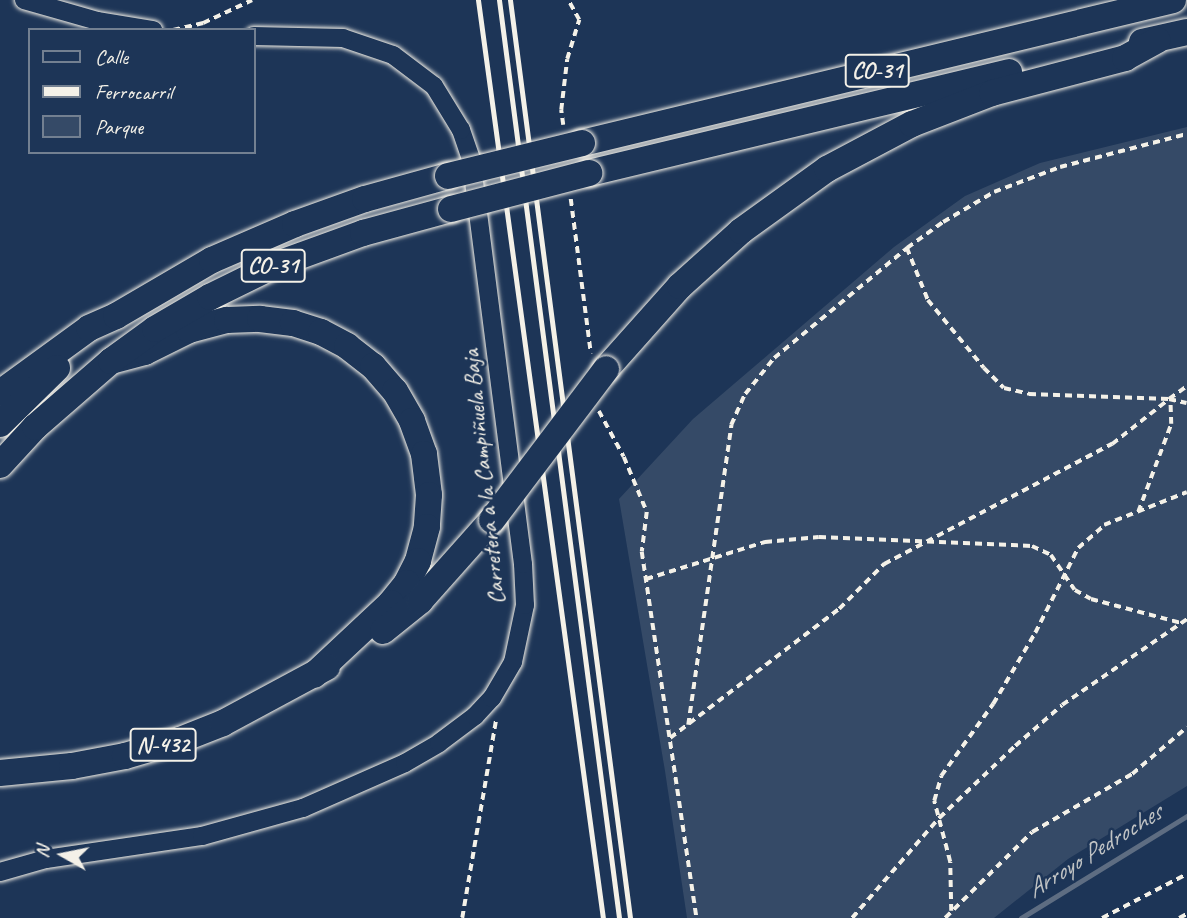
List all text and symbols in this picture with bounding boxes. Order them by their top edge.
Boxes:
legend [28,28,256,154]
text: Calle [95,44,128,70]
road number: CO-31 [844,52,910,90]
text: Ferrocarril [95,79,173,105]
text: Parque [95,114,143,140]
road number: CO-31 [240,246,306,286]
street label: Carretera a la Campiñuela Baja [456,347,512,607]
road number: N-432 [128,726,198,764]
water label: Arroyo Pedroches [1021,797,1167,905]
north arrow [28,820,98,890]
text: N [29,844,55,859]

